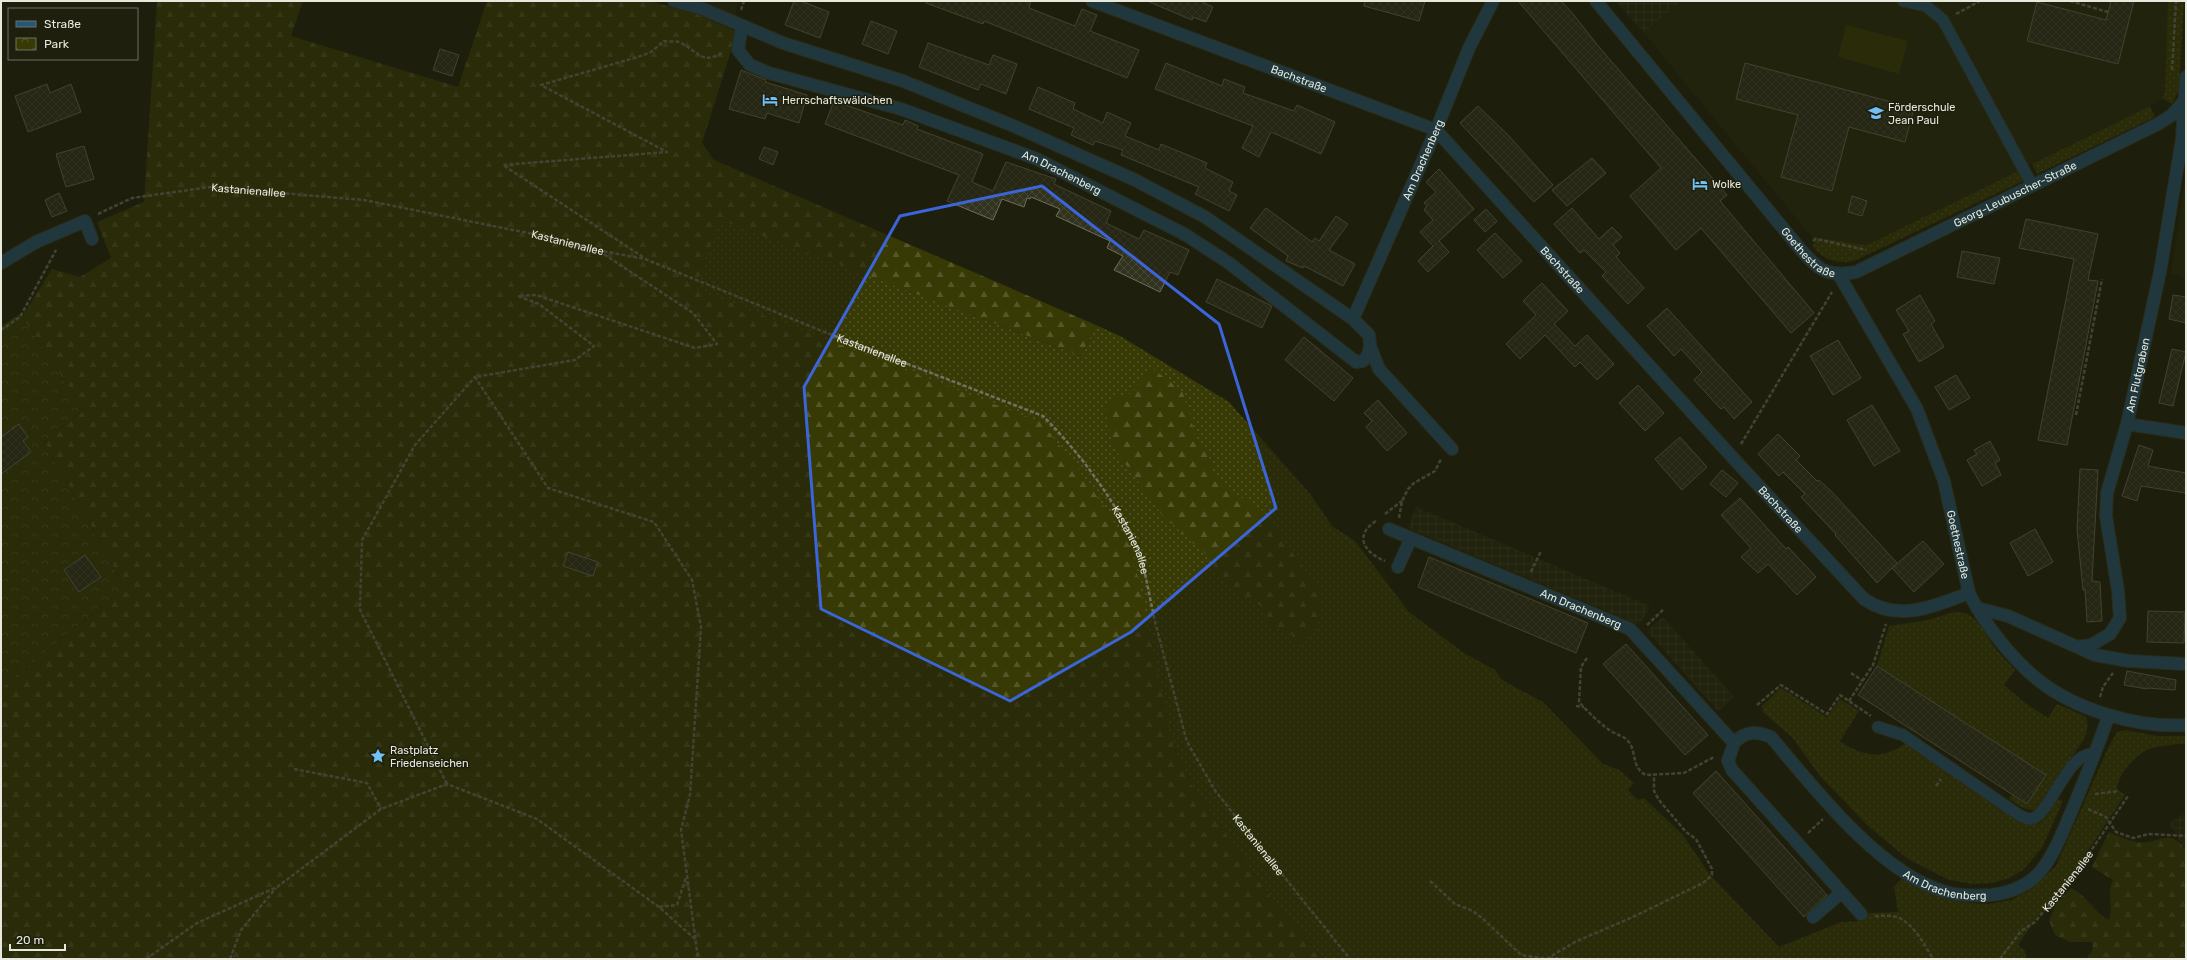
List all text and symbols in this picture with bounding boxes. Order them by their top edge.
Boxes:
legend [8,8,138,60]
text: Straße [44,17,81,31]
text: Park [44,37,70,51]
street label: Bachstraße [1269,63,1329,96]
hotel icon: Herrschaftswäldchen [761,91,779,109]
place label: Herrschaftswäldchen [782,94,892,107]
place label: Förderschule Jean Paul [1888,101,1955,127]
school or university icon: Förderschule Jean Paul [1867,104,1885,122]
street label: Am Drachenberg [1400,118,1447,202]
street label: Am Drachenberg [1020,148,1103,198]
street label: Georg-Leubuscher-Straße [1952,159,2079,230]
hotel icon: Wolke [1691,175,1709,193]
place label: Wolke [1712,178,1741,191]
street label: Kastanienallee [211,181,286,200]
street label: Goethestraße [1778,225,1836,280]
street label: Kastanienallee [530,228,605,258]
street label: Bachstraße [1538,244,1587,296]
street label: Kastanienallee [835,331,909,370]
street label: Am Flutgraben [2124,337,2153,414]
street label: Bachstraße [1756,484,1805,536]
street label: Kastanienallee [1109,503,1151,575]
street label: Goethestraße [1944,509,1972,580]
street label: Am Drachenberg [1538,587,1623,632]
place label: Rastplatz Friedenseichen [390,744,469,770]
place icon: Rastplatz Friedenseichen [369,747,387,765]
street label: Kastanienallee [1230,812,1286,878]
street label: Kastanienallee [2040,848,2096,915]
street label: Am Drachenberg [1901,867,1987,903]
scale bar [10,926,65,952]
text: 20 m [16,933,44,947]

